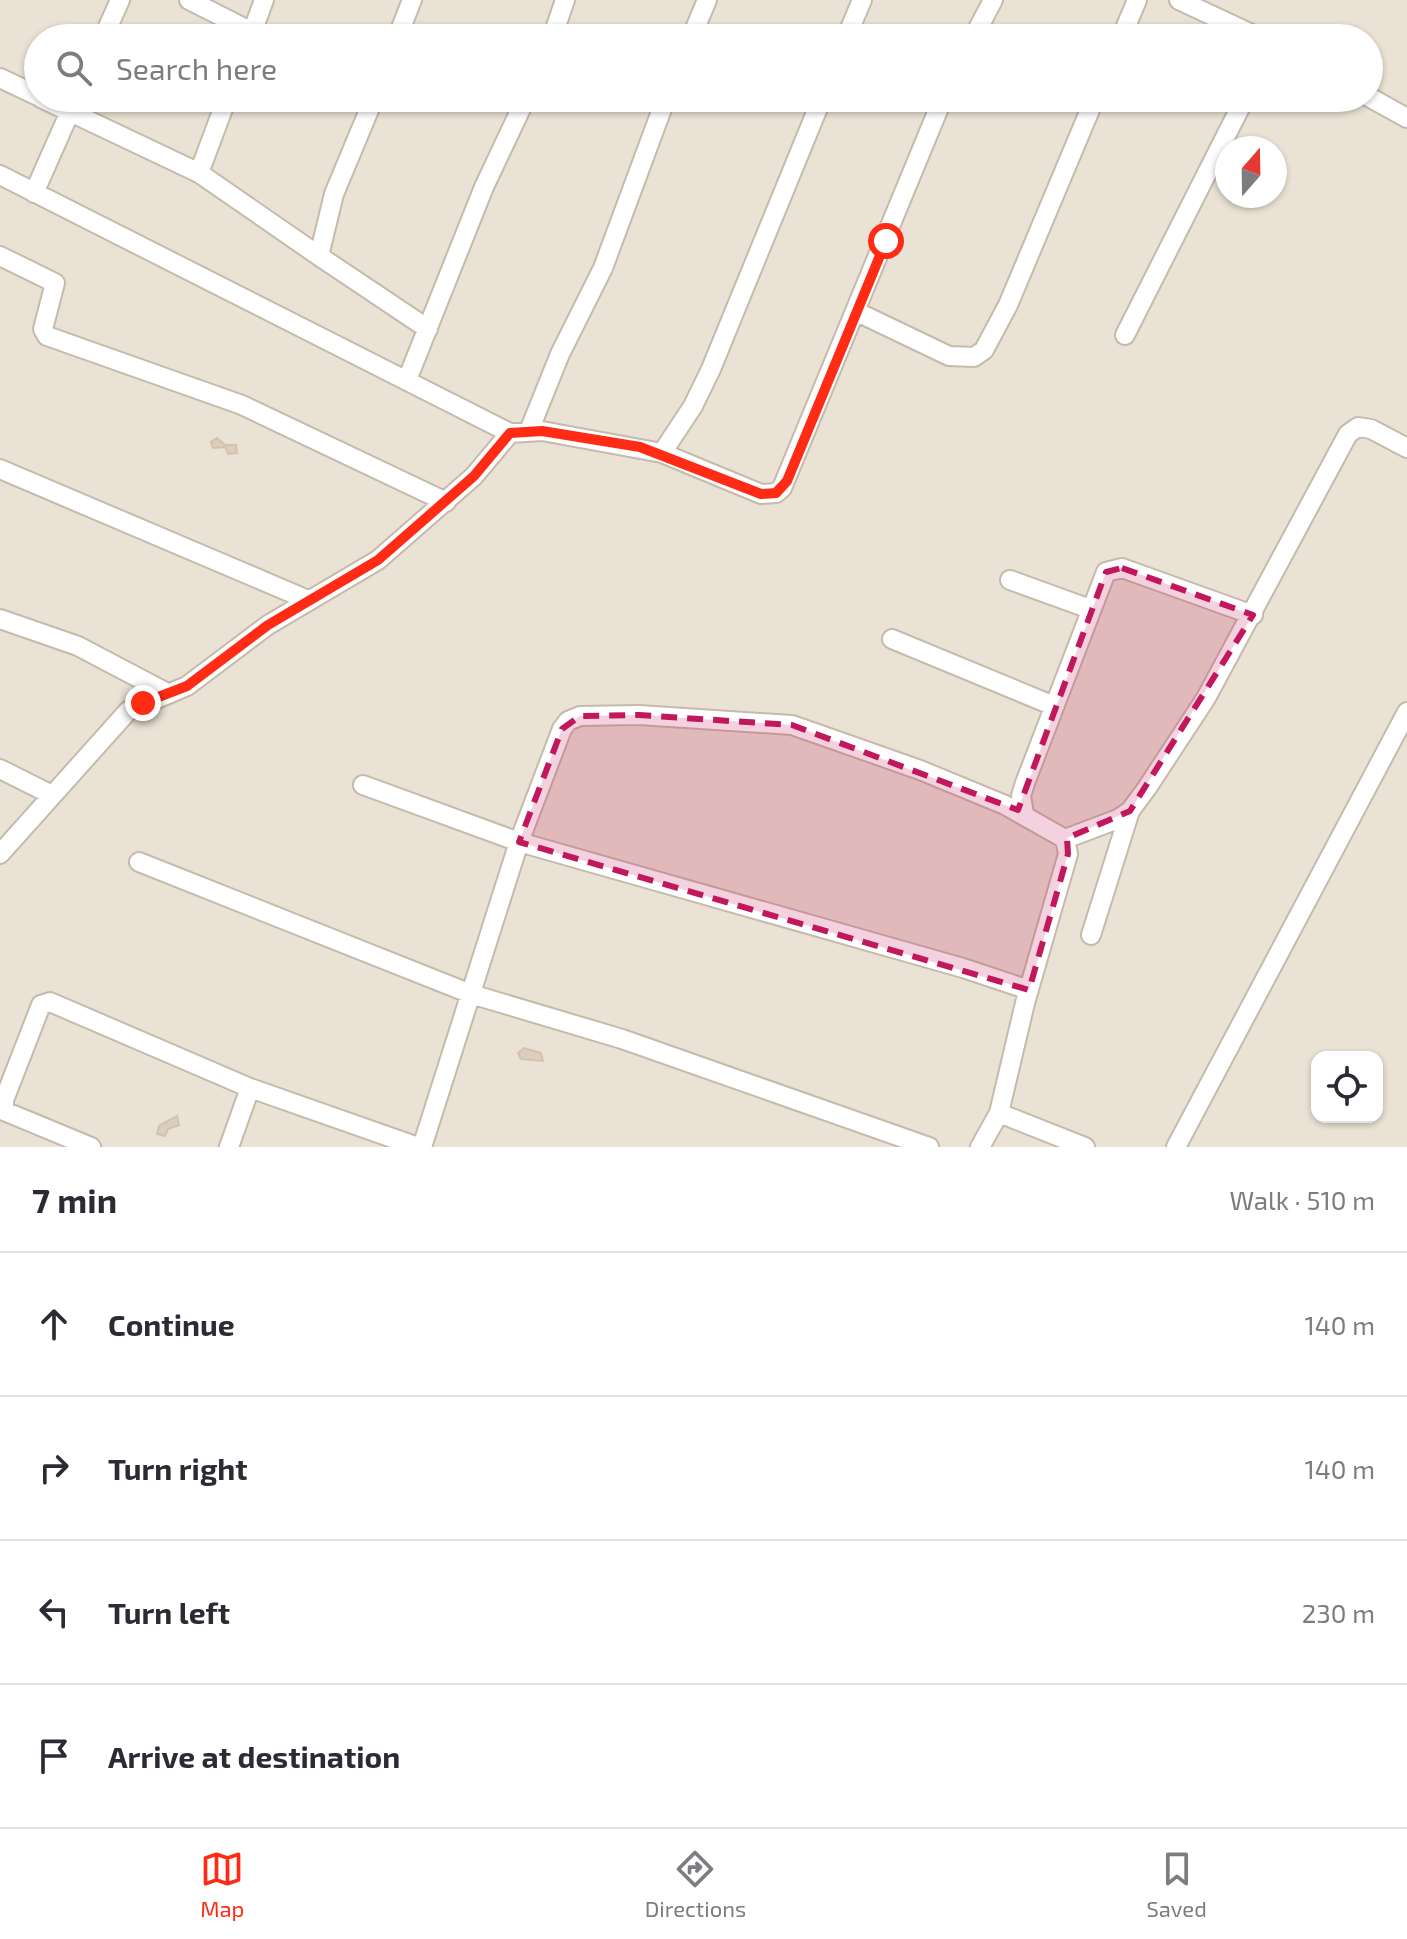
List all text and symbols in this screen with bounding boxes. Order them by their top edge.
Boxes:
search box [24,24,1383,112]
icon: search [52,46,96,90]
text: Search here [116,50,277,86]
north arrow [1215,136,1287,208]
route start [868,223,904,259]
route end [125,685,161,721]
map controls [1311,1051,1383,1123]
button: locate [1311,1051,1383,1123]
text: 7 min [32,1179,117,1220]
text: Walk · 510 m [1229,1184,1375,1215]
icon: ahead [32,1302,76,1346]
text: Continue [108,1306,235,1342]
text: 140 m [1304,1309,1375,1340]
icon: right [32,1446,76,1490]
text: Turn right [108,1450,248,1486]
text: 140 m [1304,1453,1375,1484]
icon: left [32,1590,76,1634]
text: Turn left [108,1594,230,1630]
text: 230 m [1302,1597,1375,1628]
icon: arrive [32,1734,76,1778]
text: Arrive at destination [108,1738,400,1774]
tab: Map [200,1847,244,1921]
tab: Directions [645,1847,746,1921]
tab: Saved [1146,1847,1207,1921]

